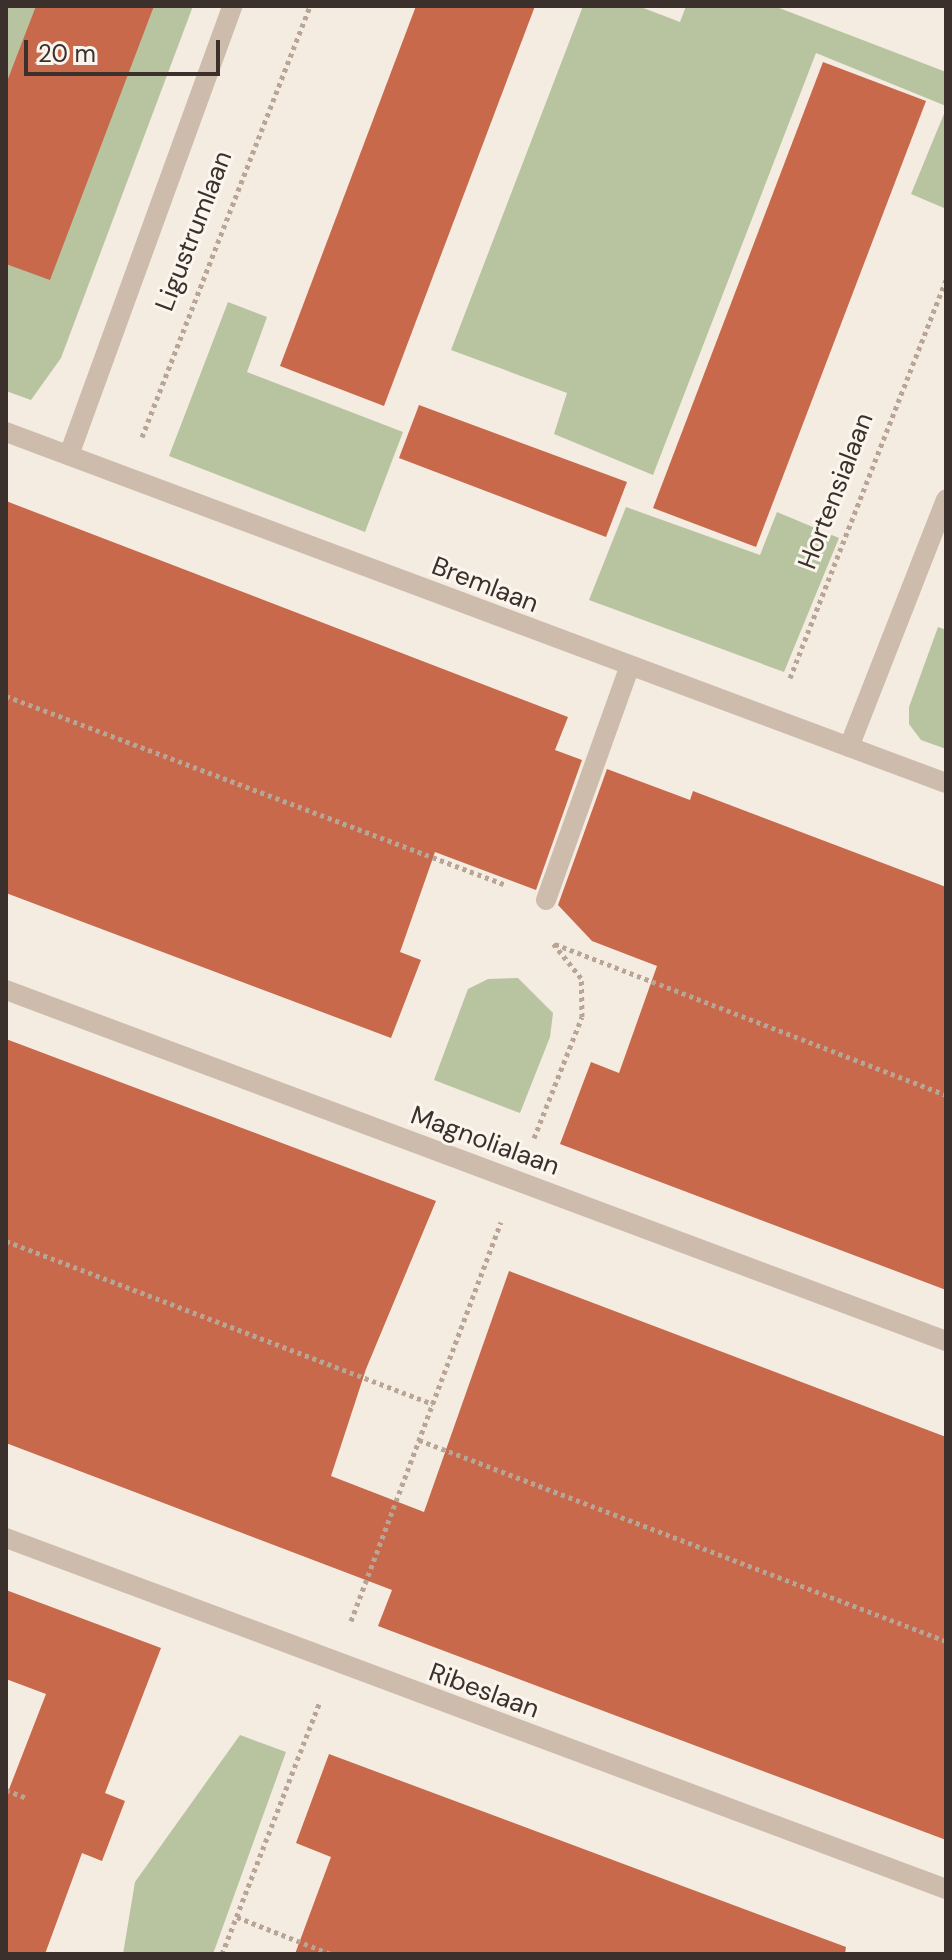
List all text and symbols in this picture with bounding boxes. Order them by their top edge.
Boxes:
scale bar [28,24,224,74]
text: 20 m [38,38,96,69]
street label: Ligustrumlaan [149,147,239,315]
street label: Hortensialaan [792,409,880,573]
street label: Bremlaan [427,550,543,620]
street label: Magnolialaan [406,1100,564,1182]
street label: Ribeslaan [425,1657,543,1725]

